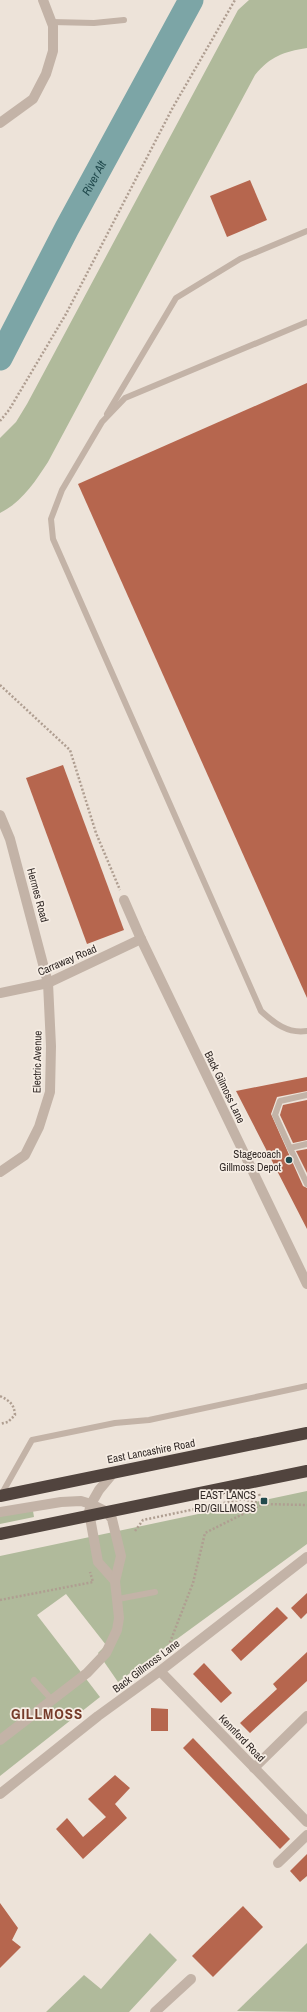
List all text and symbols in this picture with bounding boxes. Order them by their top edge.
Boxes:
water label: River Alt [78,158,110,198]
street label: Hermes Road [24,866,52,924]
street label: Carraway Road [35,941,99,979]
street label: Electric Avenue [29,1031,45,1093]
street label: Back Gilmoss Lane [202,1049,248,1125]
place label: Stagecoach Gillmoss Depot [219,1147,281,1174]
marker: Stagecoach Gillmoss Depot [284,1155,294,1165]
street label: East Lancashire Road [106,1436,196,1466]
place label: EAST LANCS RD/GILLMOSS [194,1488,256,1515]
marker: EAST LANCS RD/GILLMOSS [259,1496,269,1506]
street label: Back Gillmoss Lane [110,1636,182,1696]
district label: GILLMOSS [11,1703,83,1724]
street label: Kennford Road [216,1711,268,1765]

